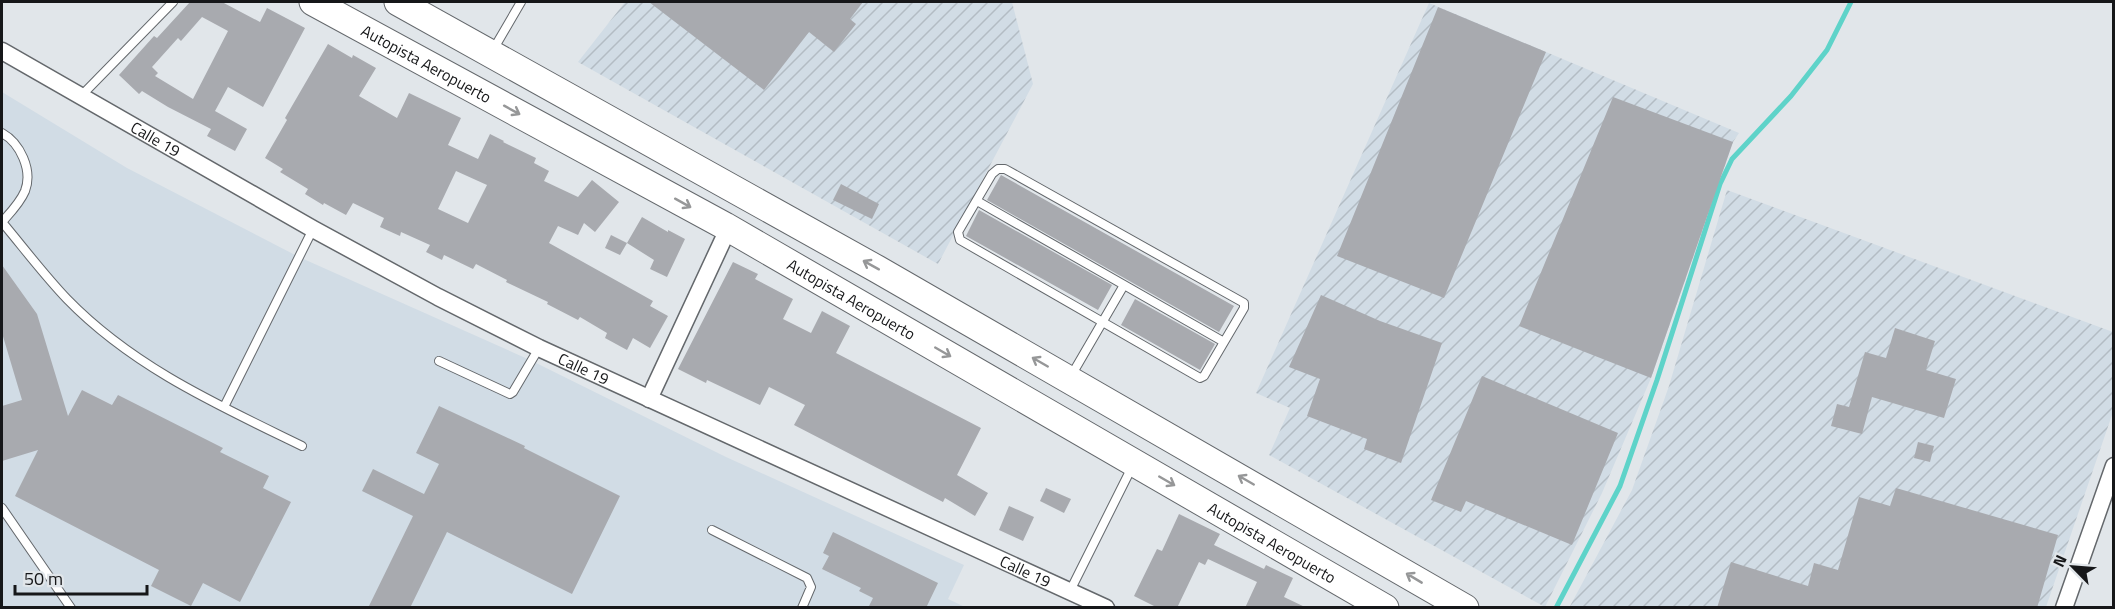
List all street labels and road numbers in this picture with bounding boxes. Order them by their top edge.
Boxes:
street label: Autopista Aeropuerto [357,19,496,109]
street label: Calle 19 [126,115,185,163]
street label: Autopista Aeropuerto [783,253,920,346]
street label: Calle 19 [554,346,613,391]
street label: Autopista Aeropuerto [1203,496,1341,589]
street label: Calle 19 [996,549,1055,593]

